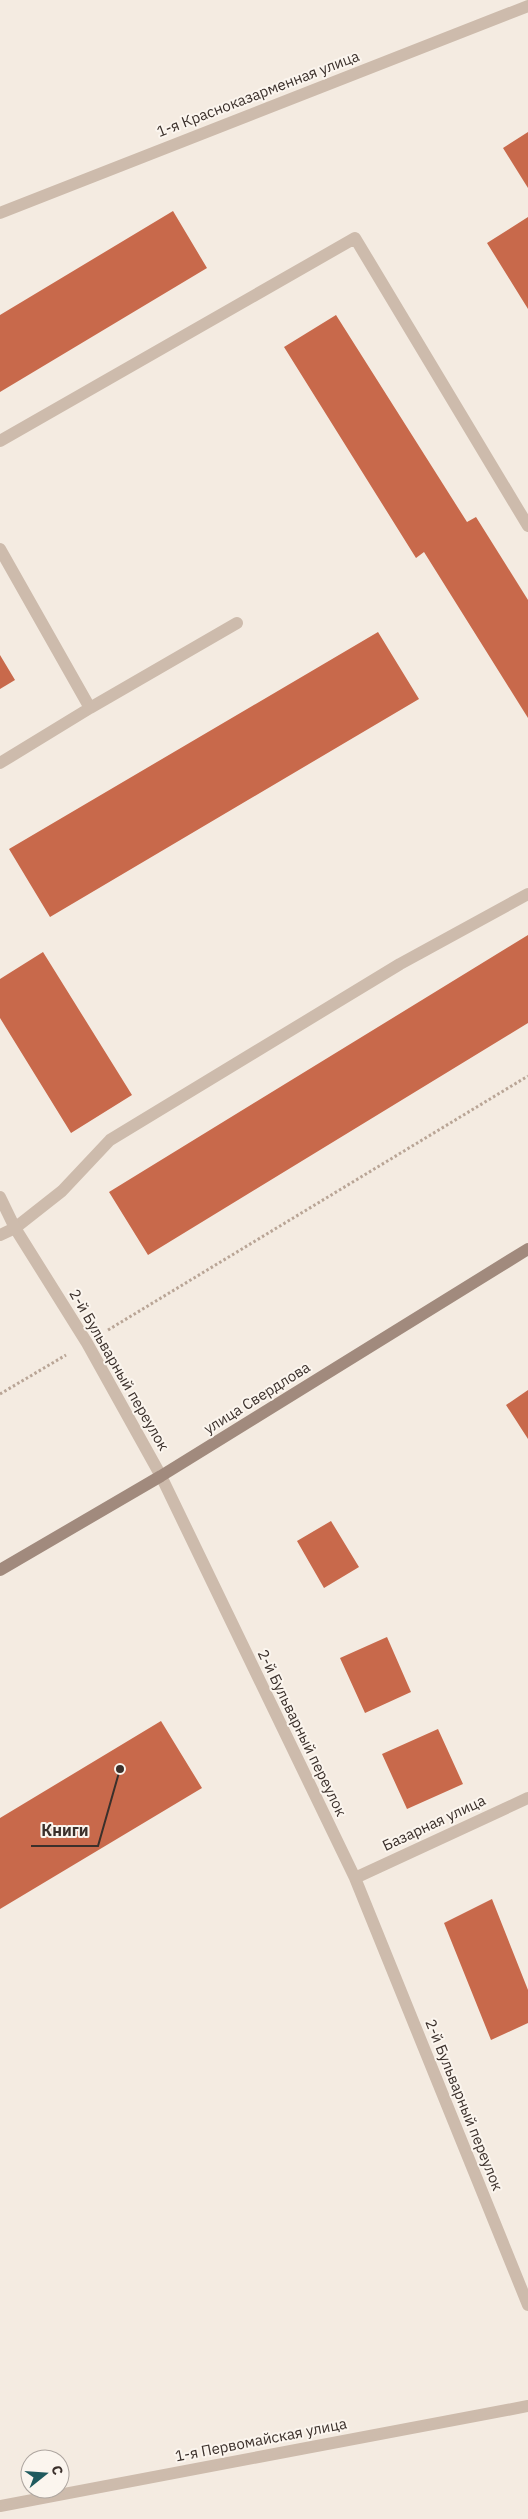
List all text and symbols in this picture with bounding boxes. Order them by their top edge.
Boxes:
street label: 1-я Красноказарменная улица [154,46,362,141]
street label: 2-й Бульварный переулок [65,1286,174,1454]
street label: улица Свердлова [200,1357,313,1438]
street label: 2-й Бульварный переулок [254,1646,351,1819]
street label: Базарная улица [379,1790,488,1855]
callout: Книги [31,1815,98,1846]
text: Книги [41,1820,89,1840]
street label: 2-й Бульварный переулок [421,2016,508,2193]
street label: 1-я Первомайская улица [173,2414,348,2466]
north arrow [20,2449,70,2499]
text: С [47,2463,67,2477]

